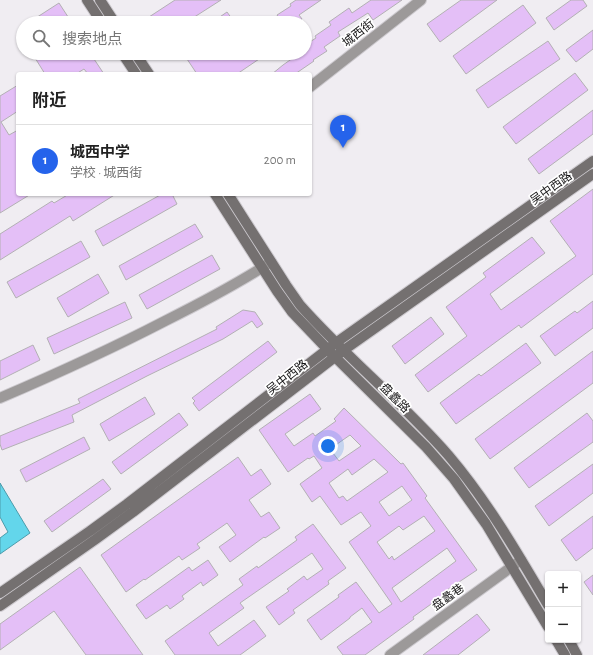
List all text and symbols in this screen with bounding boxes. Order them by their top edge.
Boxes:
search box [16,16,312,60]
street label: 城西街 [340,16,376,49]
icon: search [30,27,52,49]
text: 搜索地点 [62,32,122,47]
text: 附近 [32,92,66,109]
pin: 1 [330,115,356,148]
text: 城西中学 [70,145,130,160]
text: 1 [43,154,47,167]
text: 200 m [264,154,296,167]
text: 学校 · 城西街 [70,167,142,180]
street label: 吴中西路 [527,168,574,207]
street label: 吴中西路 [264,357,310,397]
street label: 盘蠡路 [378,380,413,415]
your location [318,436,338,456]
map controls [545,571,581,643]
button: + [545,571,581,607]
street label: 盘蠡巷 [429,581,466,612]
button: − [545,607,581,643]

